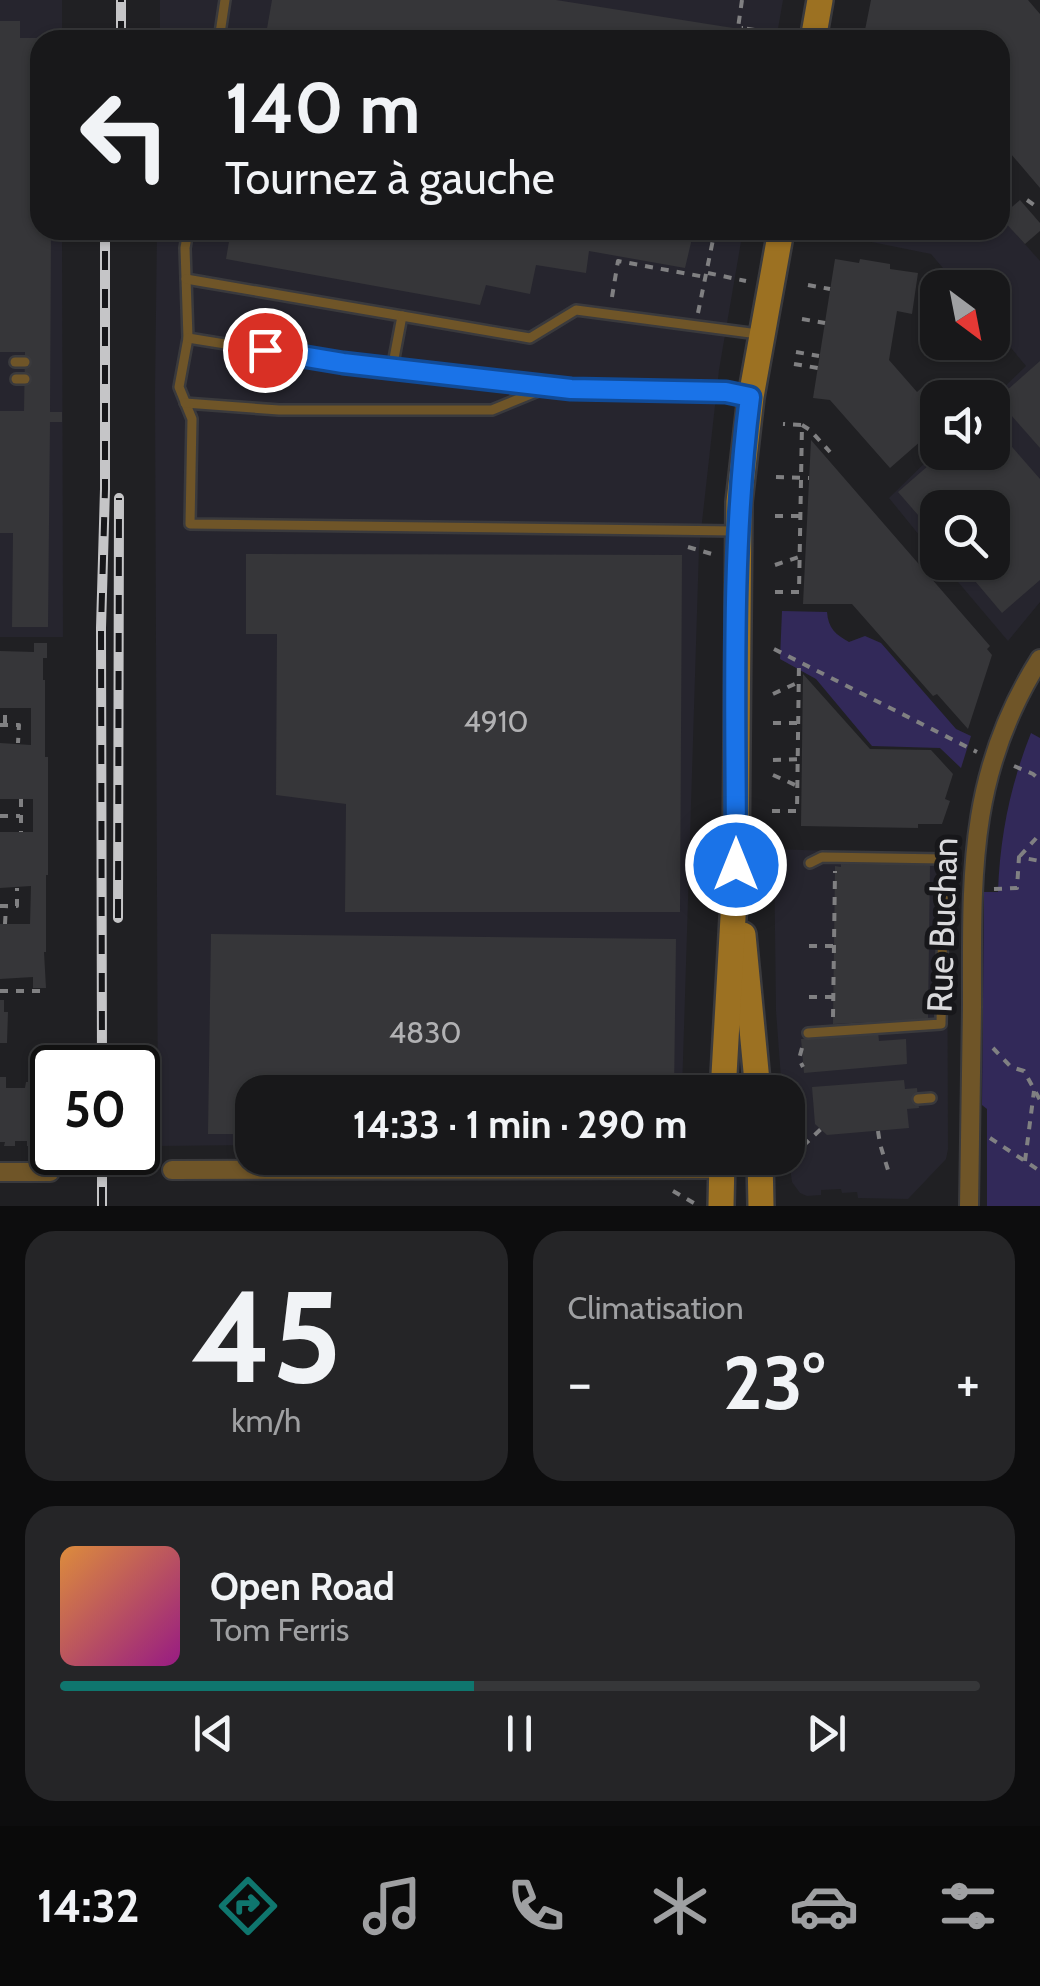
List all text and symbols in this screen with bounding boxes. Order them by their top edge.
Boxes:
text: 140 m [225,65,420,151]
icon: left [60,70,190,200]
text: Tournez à gauche [225,151,555,205]
north arrow [920,270,1010,360]
map controls [920,270,1010,580]
pin [223,308,308,393]
icon: arrive [238,323,293,378]
button: sound [920,380,1010,470]
button: search [920,490,1010,580]
house number: 4910 [463,703,529,740]
position arrow [684,813,788,917]
street label: Rue Buchan [917,837,967,1013]
house number: 4830 [389,1014,461,1051]
speed limit sign: 50 [30,1045,160,1175]
text: 14:33 · 1 min · 290 m [353,1101,687,1148]
text: 45 [191,1257,342,1415]
text: Climatisation [568,1288,744,1327]
text: 23° [723,1337,825,1428]
text: − [568,1349,592,1416]
text: + [956,1349,980,1416]
text: km/h [231,1401,301,1440]
text: Open Road [210,1563,395,1610]
text: Tom Ferris [210,1610,349,1649]
icon: previous [186,1706,241,1761]
icon: pause [492,1706,547,1761]
icon: next [799,1706,854,1761]
icon: directions [213,1871,283,1941]
icon: music [357,1871,427,1941]
icon: phone [501,1871,571,1941]
icon: climate [645,1871,715,1941]
icon: car [789,1871,859,1941]
icon: filters [933,1871,1003,1941]
text: 14:32 [37,1879,140,1933]

